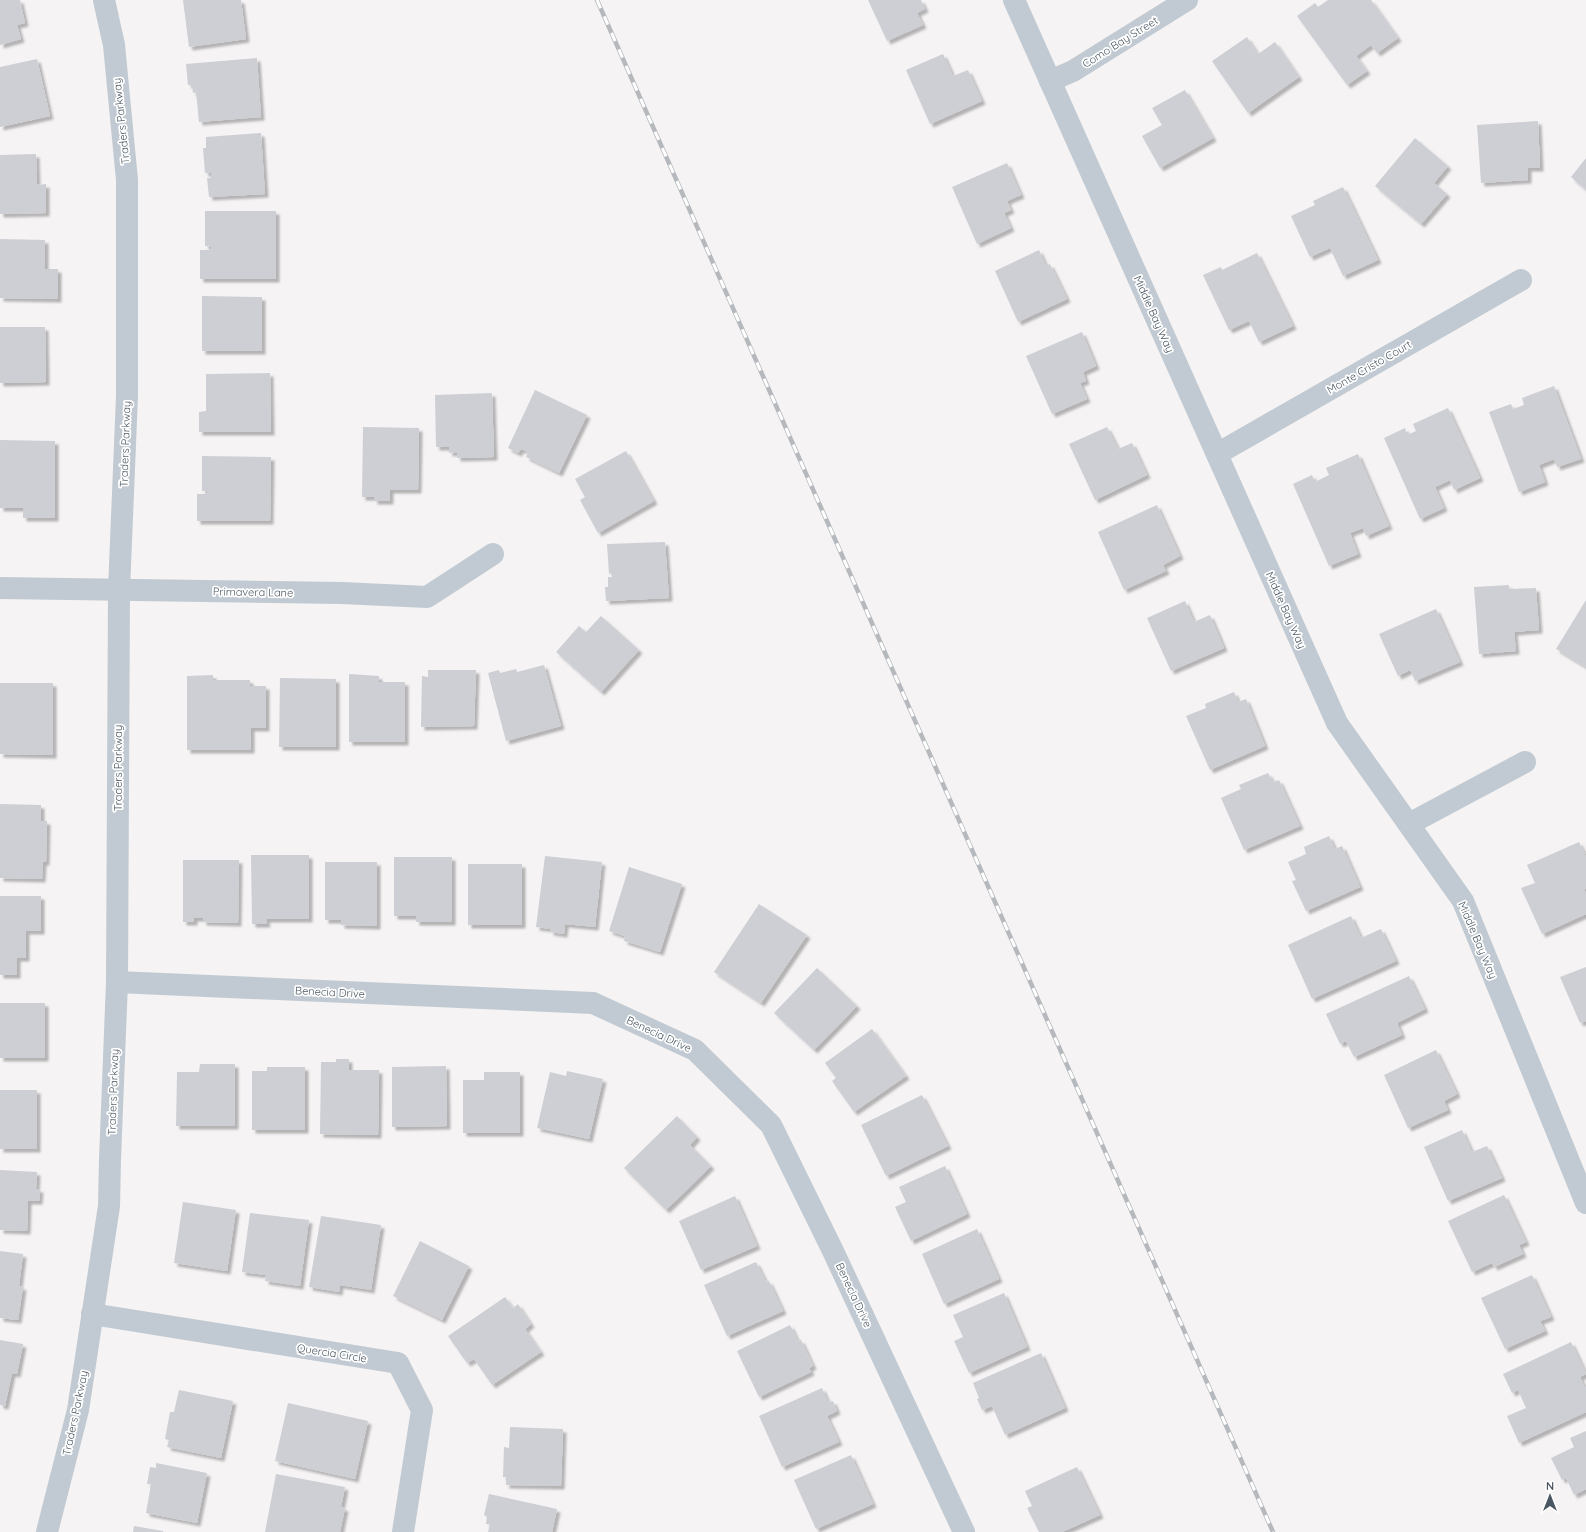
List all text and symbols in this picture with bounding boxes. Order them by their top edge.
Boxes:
street label: Como Bay Street [1080,13,1161,71]
street label: Traders Parkway [110,77,132,165]
street label: Middle Bay Way [1131,273,1177,355]
street label: Monte Cristo Court [1324,337,1414,397]
street label: Traders Parkway [116,401,134,487]
street label: Middle Bay Way [1263,569,1309,651]
street label: Primavera Lane [213,584,293,600]
street label: Traders Parkway [111,725,125,811]
street label: Middle Bay Way [1455,899,1501,981]
street label: Benecia Drive [295,983,365,1001]
street label: Benecia Drive [624,1013,694,1055]
street label: Traders Parkway [104,1049,122,1135]
street label: Benecia Drive [833,1260,875,1330]
street label: Quercia Circle [296,1341,368,1365]
street label: Traders Parkway [59,1369,91,1457]
north arrow [1530,1476,1570,1516]
text: N [1546,1479,1554,1493]

